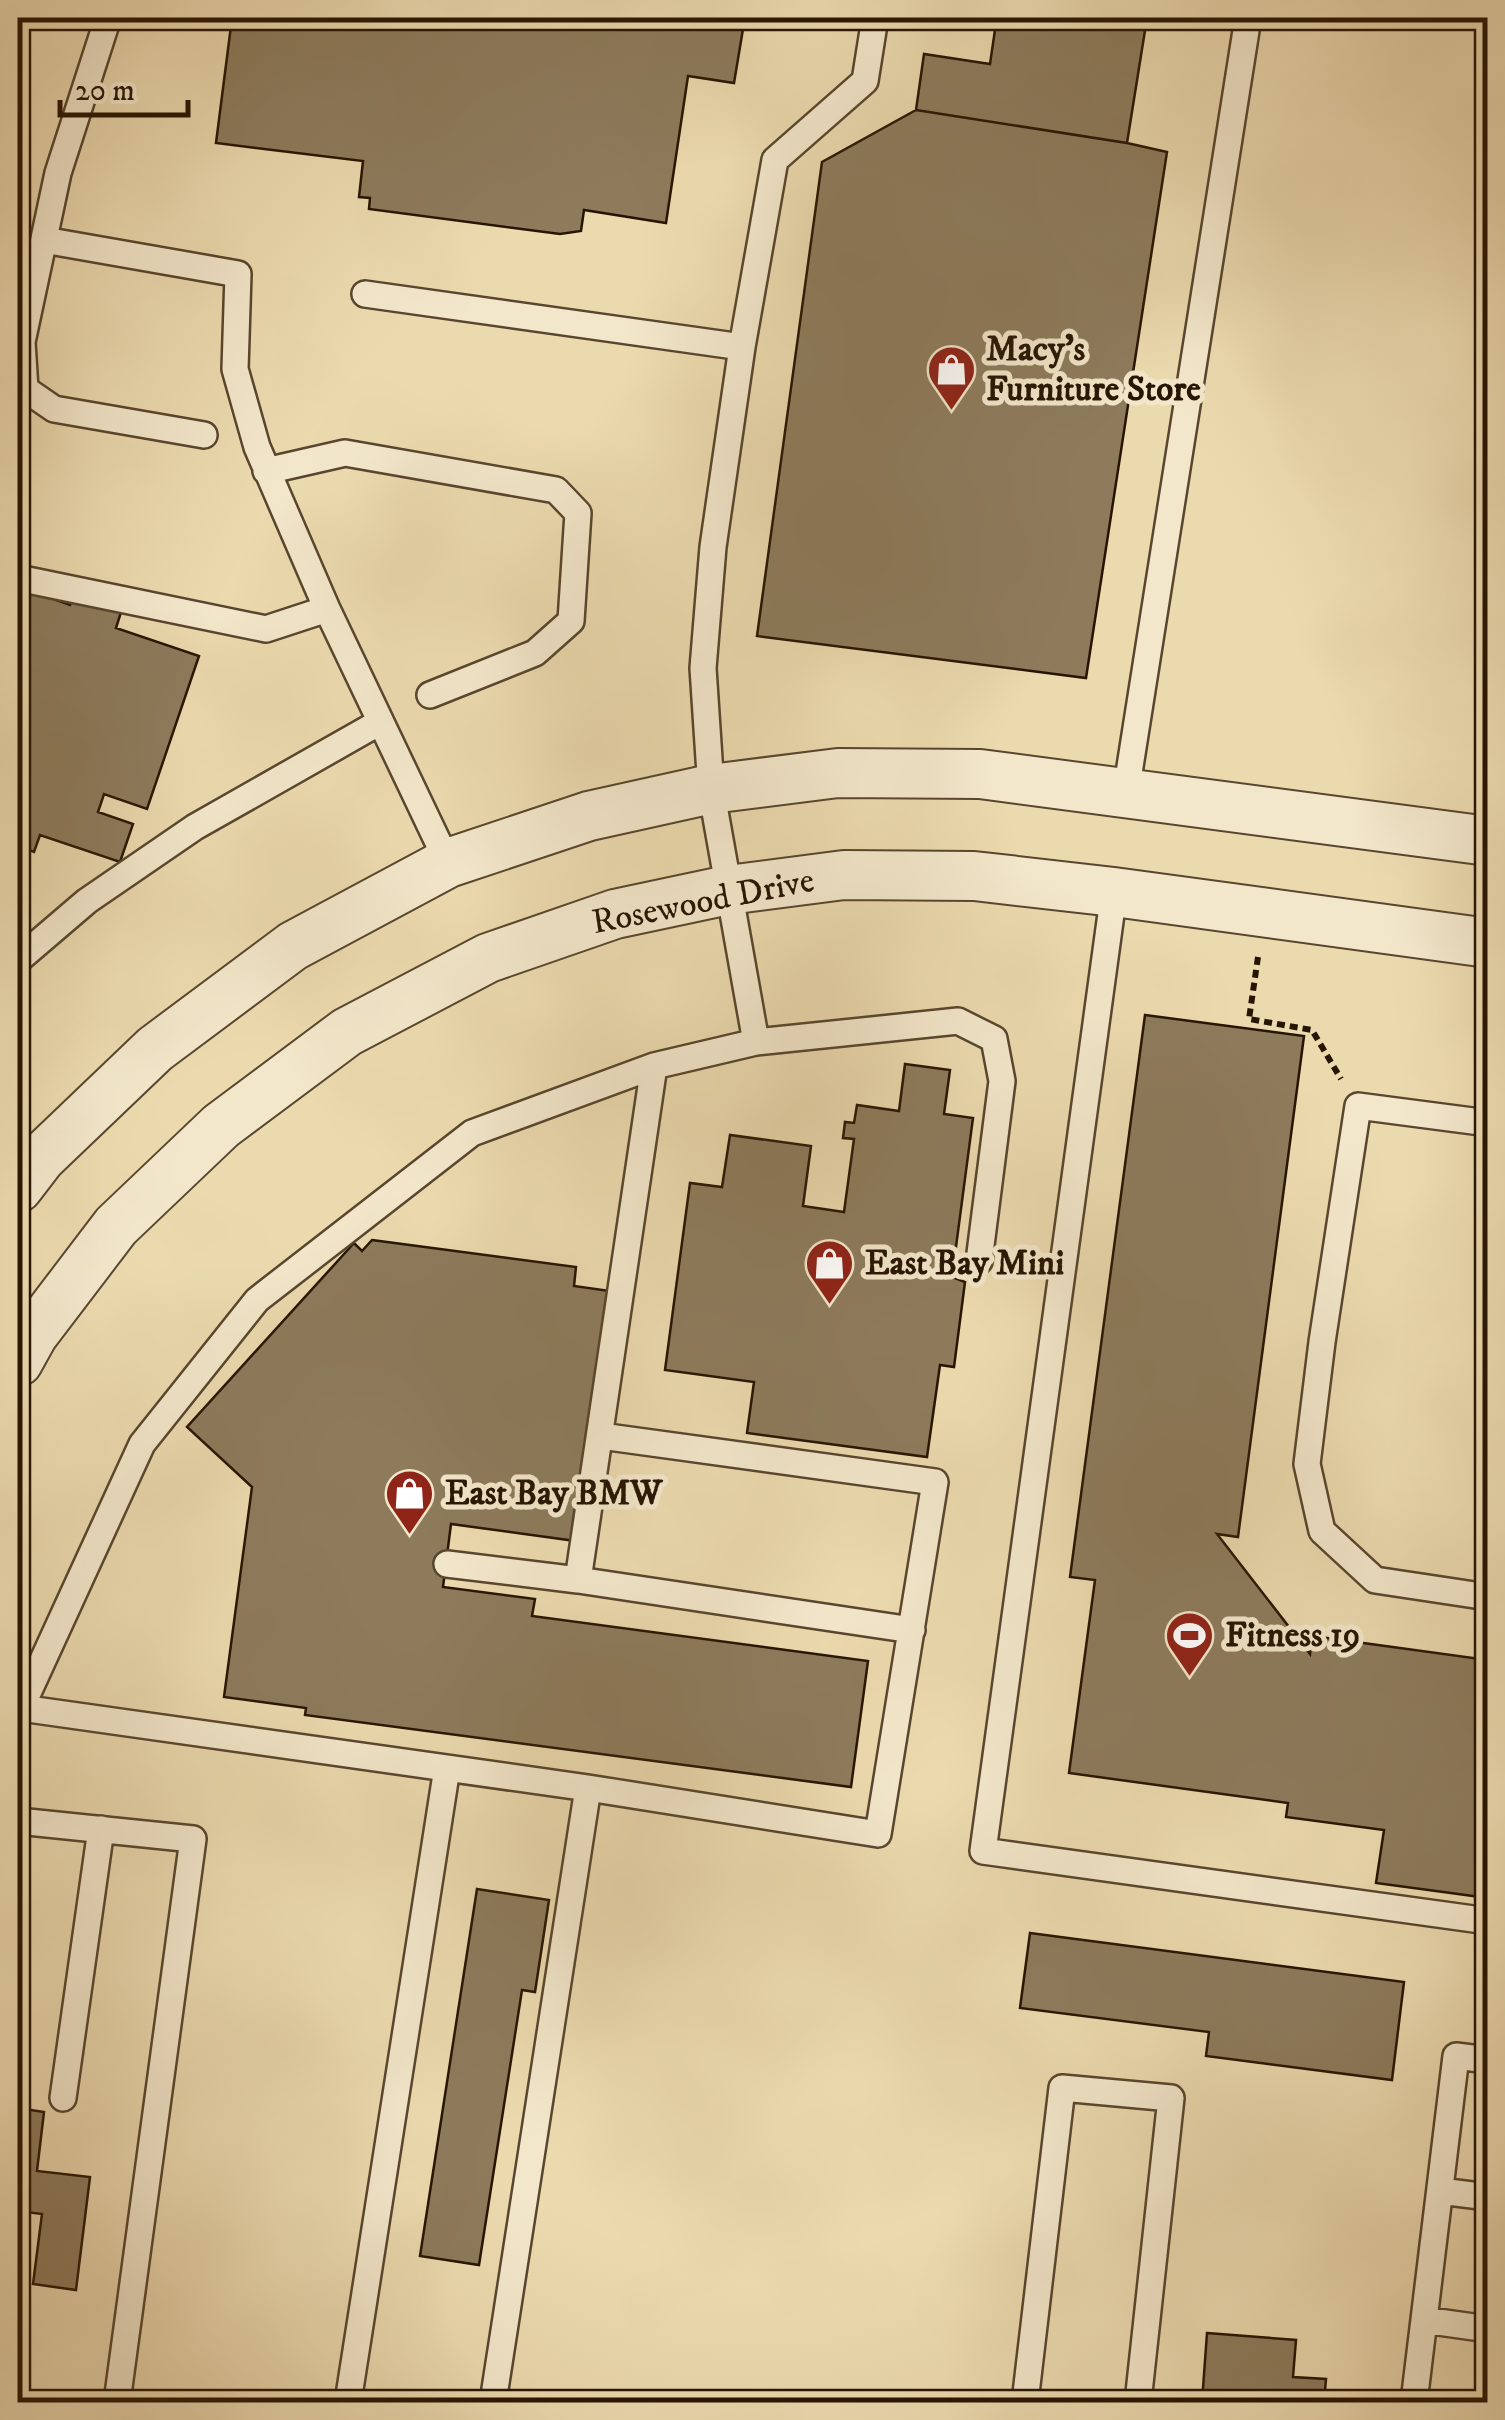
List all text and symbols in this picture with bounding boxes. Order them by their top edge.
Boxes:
scale bar [60,55,188,117]
text: 20 m [75,73,135,110]
place label: Macy's Furniture Store [986,328,1201,412]
shop icon: Macy's Furniture Store [925,344,977,412]
street label: Rosewood Drive [588,859,818,945]
shop icon: East Bay Mini [804,1238,856,1306]
place label: East Bay Mini [865,1242,1064,1286]
shop icon: East Bay BMW [384,1468,436,1536]
place label: East Bay BMW [445,1472,663,1516]
sports icon: Fitness 19 [1164,1610,1216,1678]
place label: Fitness 19 [1225,1614,1360,1658]

